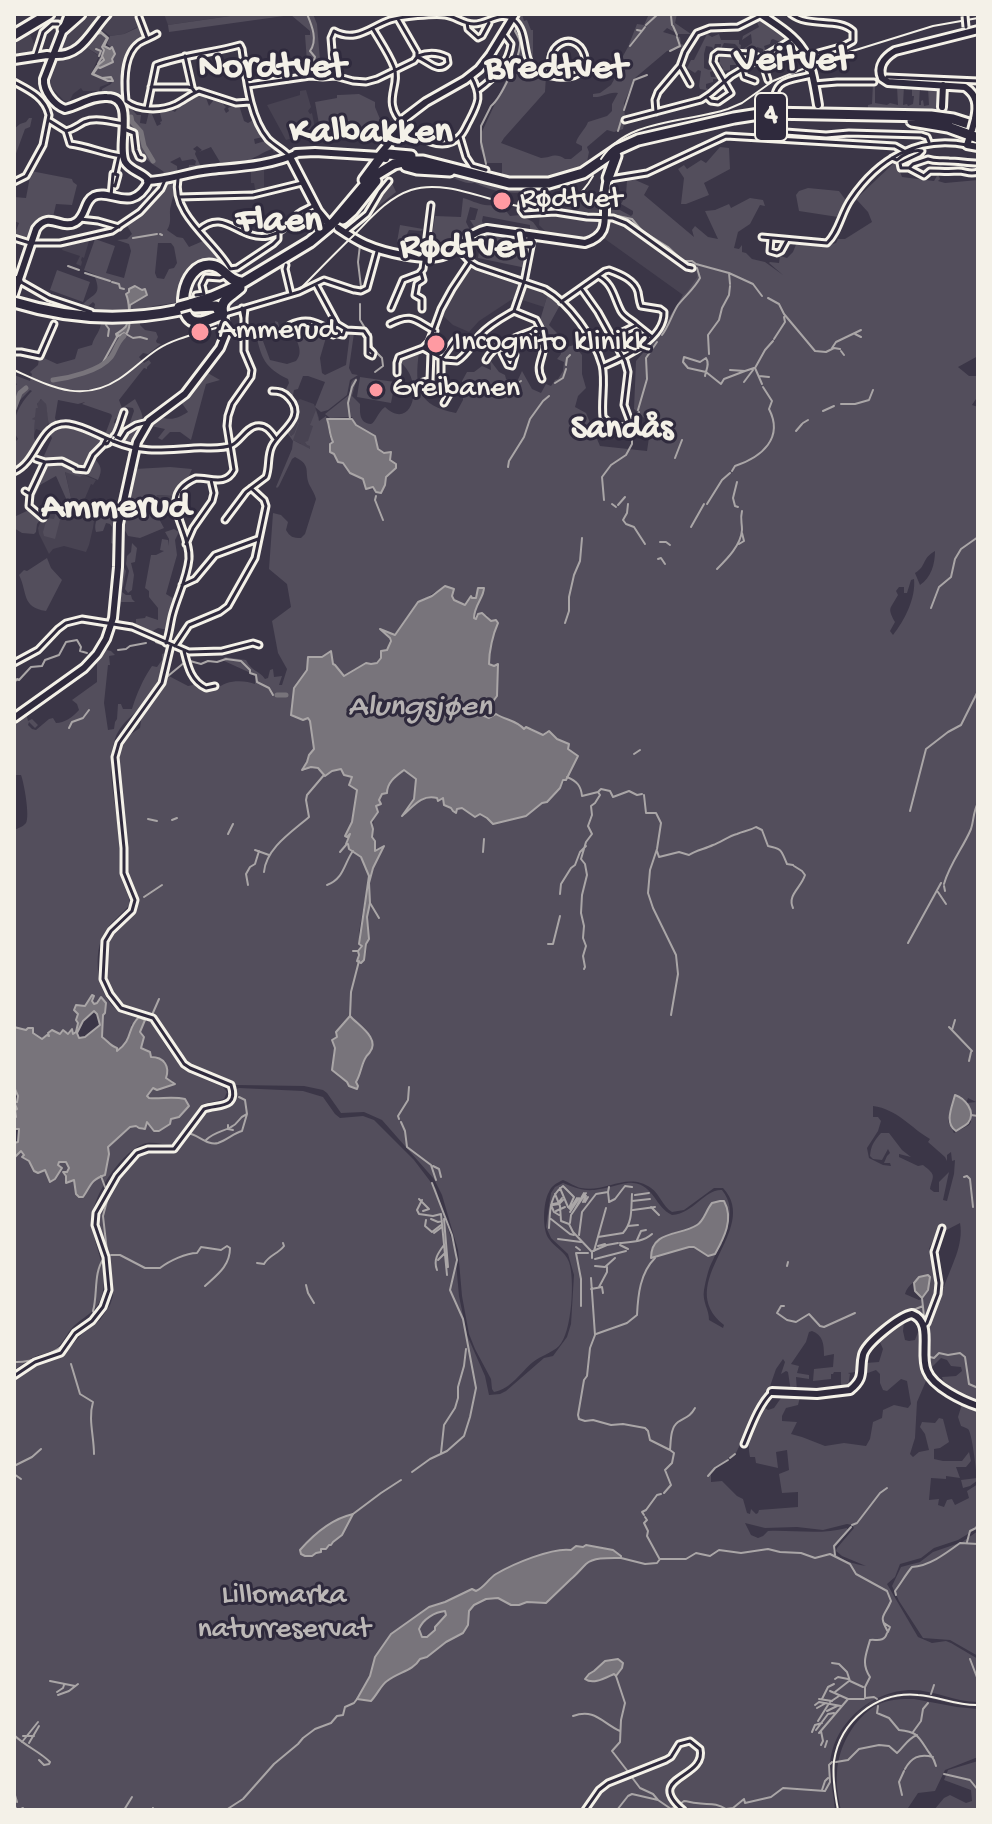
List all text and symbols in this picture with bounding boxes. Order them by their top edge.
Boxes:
district label: Veitvet [735,39,851,85]
district label: Nordtvet [198,46,346,92]
district label: Bredtvet [485,47,627,93]
road number: 4 [755,93,787,141]
district label: Kalbakken [289,111,453,157]
place label: Rødtvet [520,183,622,219]
marker: Rødtvet [491,190,513,212]
district label: Flaen [236,200,322,246]
district label: Rødtvet [400,226,530,272]
place label: Ammerud [218,314,336,350]
marker: Ammerud [189,321,211,343]
place label: Incognito klinikk [454,326,648,362]
marker: Incognito klinikk [425,333,447,355]
place label: Greibanen [392,372,520,408]
marker: Greibanen [367,381,385,399]
district label: Sandås [571,411,673,451]
district label: Ammerud [41,486,191,532]
water label: Alungsjøen [348,690,492,728]
park label: Lillomarka naturreservat [197,1579,371,1650]

